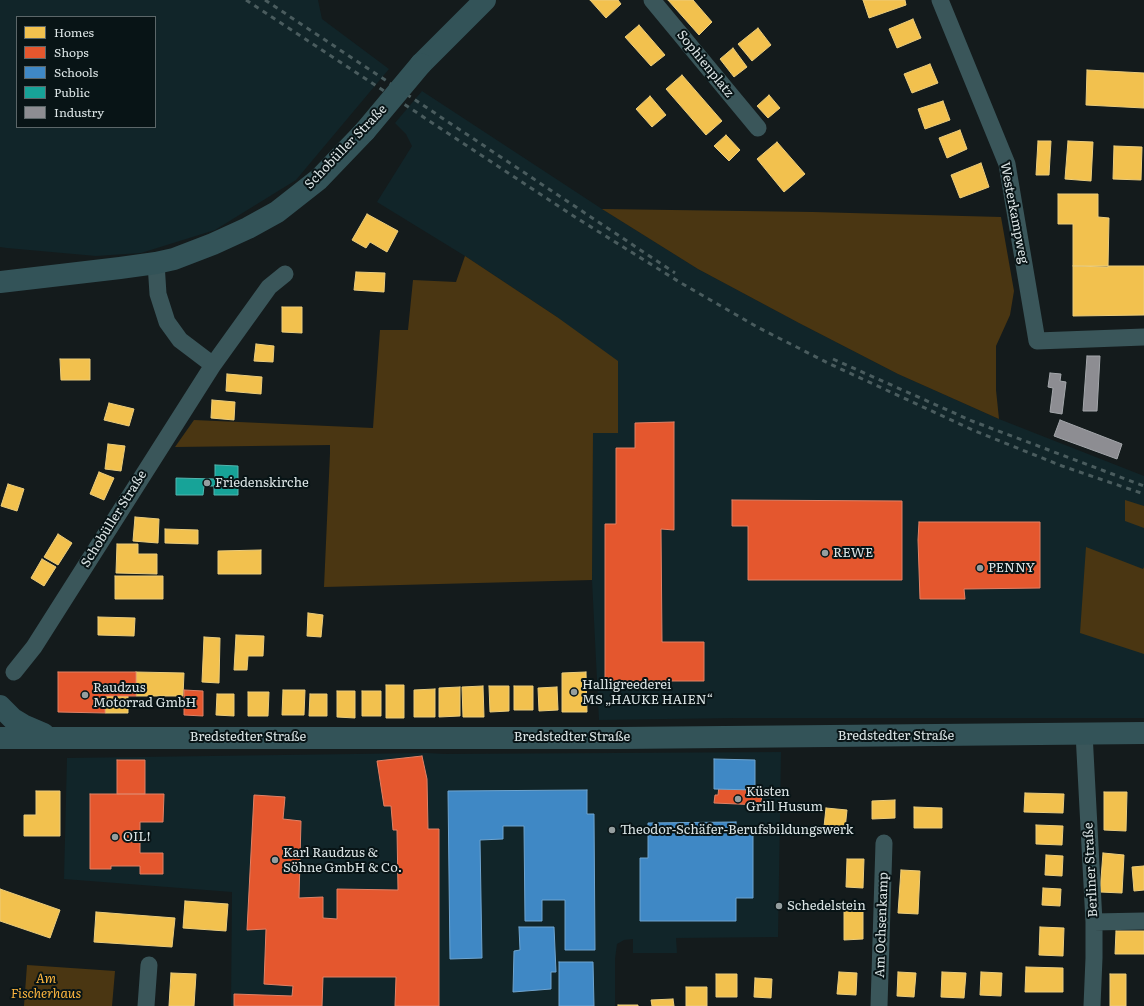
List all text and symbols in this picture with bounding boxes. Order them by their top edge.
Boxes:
legend [16,16,156,128]
text: Homes [54,23,94,41]
street label: Sophienplatz [673,27,737,101]
text: Shops [54,43,89,61]
text: Schools [54,63,98,81]
text: Public [54,83,90,101]
street label: Schobüller Straße [302,102,390,192]
text: Industry [54,103,104,121]
street label: Westerkampweg [997,161,1031,265]
street label: Schobüller Straße [78,468,150,570]
place label: Friedenskirche [215,475,309,491]
marker: Friedenskirche [202,478,212,488]
place label: REWE [833,545,873,561]
marker: REWE [820,548,830,558]
place label: PENNY [988,560,1035,576]
marker: PENNY [975,563,985,573]
place label: Halligreederei MS „HAUKE HAIEN“ [582,677,713,708]
place label: Raudzus Motorrad GmbH [93,680,196,711]
marker: Halligreederei MS „HAUKE HAIEN“ [569,687,579,697]
marker: Raudzus Motorrad GmbH [80,690,90,700]
street label: Bredstedter Straße [838,728,954,744]
street label: Bredstedter Straße [190,729,306,745]
street label: Bredstedter Straße [514,729,630,745]
place label: Küsten Grill Husum [746,784,823,815]
marker: Küsten Grill Husum [733,794,743,804]
place label: Theodor-Schäfer-Berufsbildungswerk [620,822,854,838]
street label: Berliner Straße [1081,822,1101,918]
marker: Theodor-Schäfer-Berufsbildungswerk [607,825,617,835]
place label: OIL! [123,829,151,845]
marker: OIL! [110,832,120,842]
place label: Karl Raudzus & Söhne GmbH & Co. [283,845,402,876]
marker: Karl Raudzus & Söhne GmbH & Co. [270,855,280,865]
street label: Am Ochsenkamp [872,872,892,978]
place label: Schedelstein [787,898,866,914]
marker: Schedelstein [774,901,784,911]
park label: Am Fischerhaus [11,971,81,1002]

